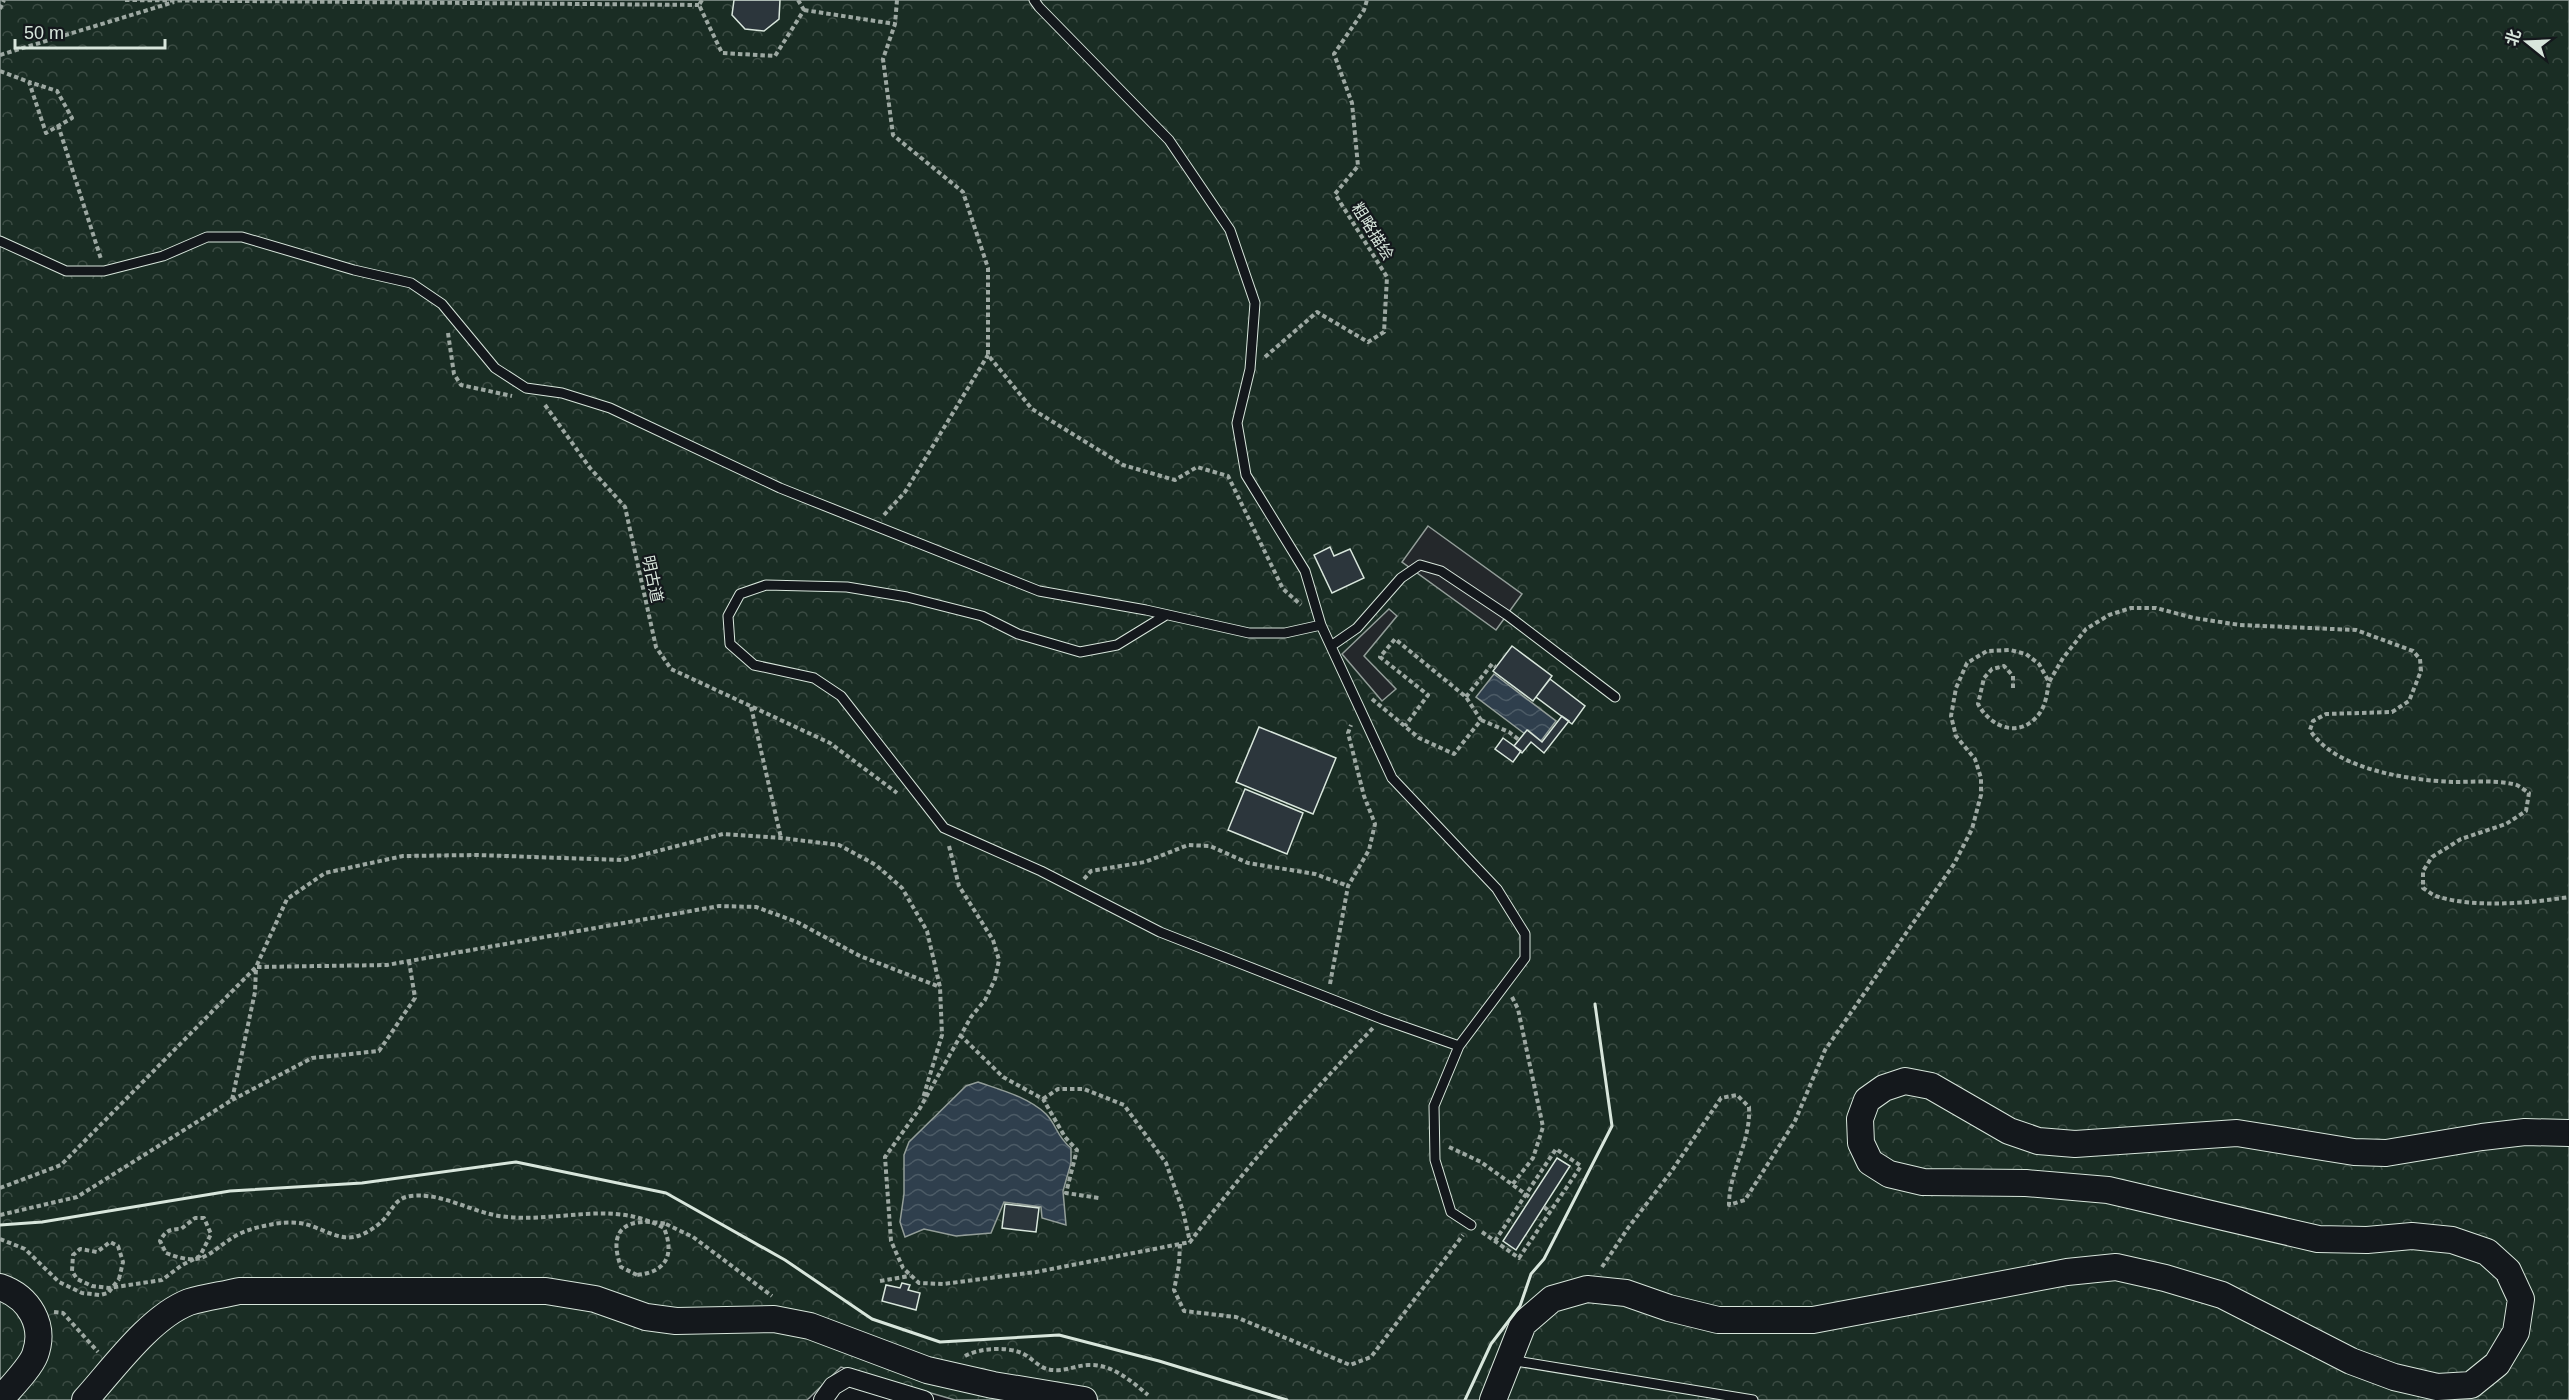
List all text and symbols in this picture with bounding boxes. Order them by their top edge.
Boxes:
scale bar [15,12,165,50]
north arrow [2497,12,2557,72]
text: 50 m [24,23,64,43]
text: 北 [2503,27,2524,48]
street label: 粗略描绘 [1348,200,1397,263]
street label: 明古道 [639,554,666,604]

